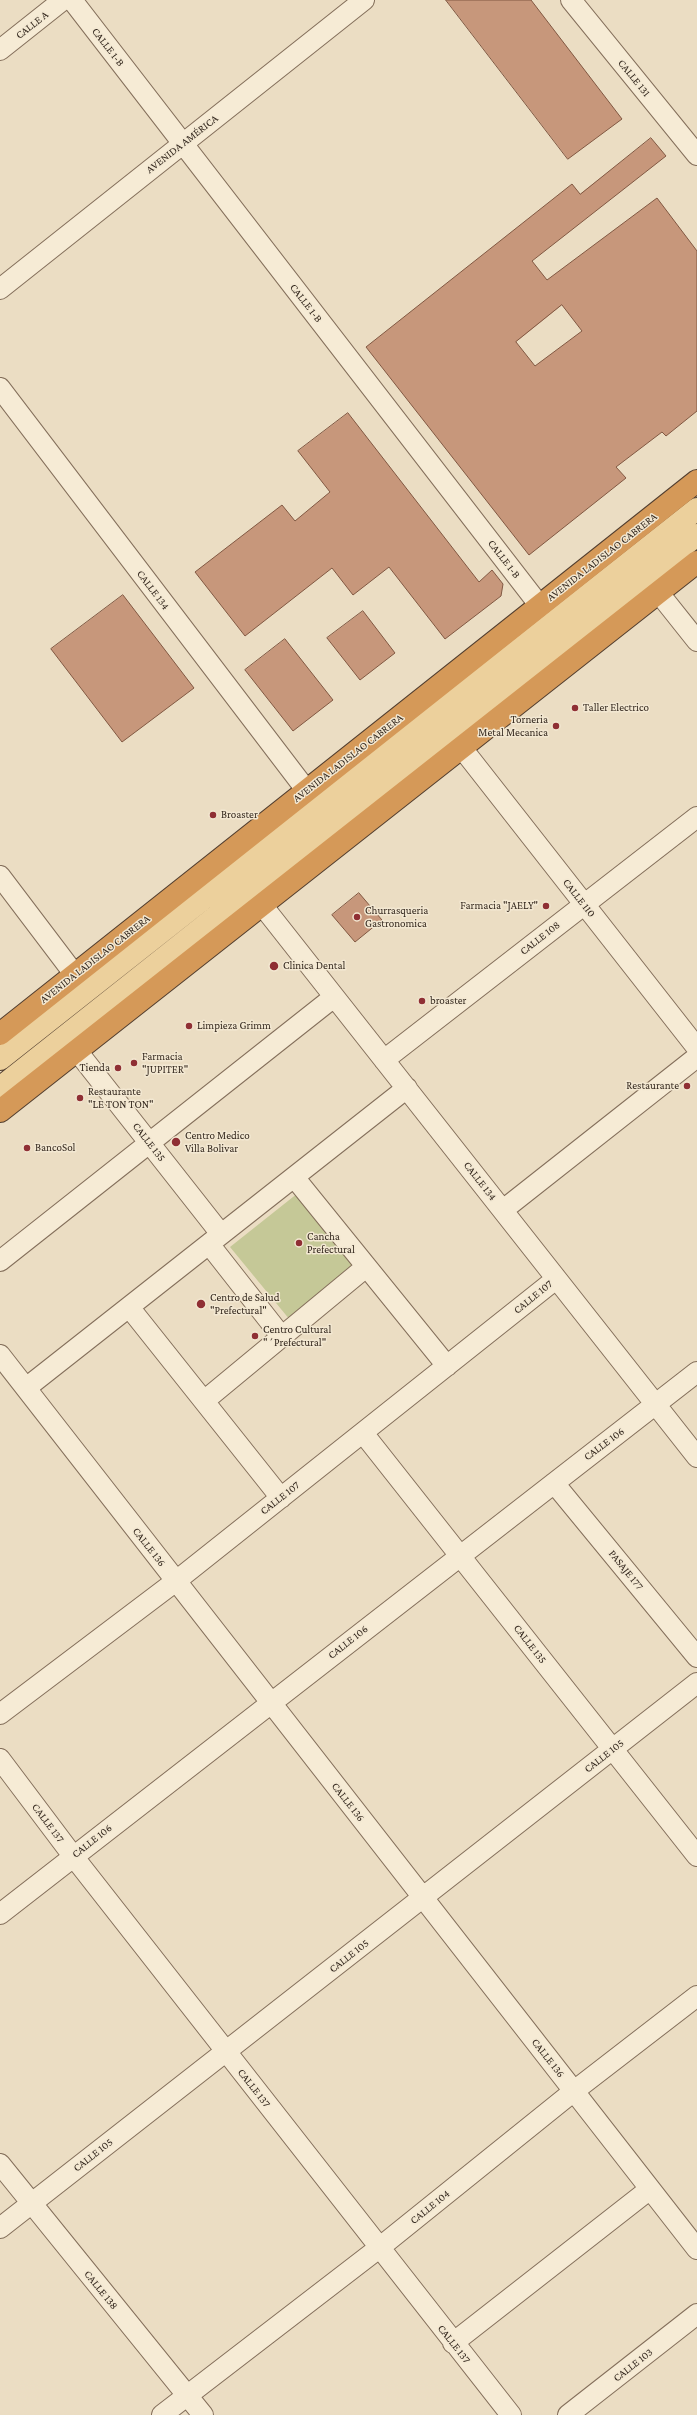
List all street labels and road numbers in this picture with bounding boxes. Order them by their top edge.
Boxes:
street label: CALLE A [13,8,51,42]
street label: CALLE 1-B [89,25,127,69]
street label: CALLE 131 [615,57,653,99]
street label: AVENIDA AMÉRICA [143,112,221,176]
street label: CALLE 1-B [287,281,325,325]
street label: AVENIDA LADISLAO CABRERA [544,510,660,604]
street label: CALLE 1-B [485,537,523,581]
street label: CALLE 134 [134,568,172,612]
street label: AVENIDA LADISLAO CABRERA [290,711,406,805]
street label: CALLE 110 [560,876,598,920]
street label: AVENIDA LADISLAO CABRERA [37,912,153,1006]
street label: CALLE 108 [517,918,563,958]
street label: CALLE 135 [130,1120,168,1164]
street label: CALLE 134 [461,1159,499,1203]
street label: CALLE 107 [511,1277,555,1317]
street label: CALLE 106 [581,1425,627,1463]
street label: CALLE 107 [258,1479,302,1517]
street label: CALLE 136 [130,1525,168,1569]
street label: PASAJE 177 [606,1547,646,1593]
street label: CALLE 106 [325,1622,371,1662]
street label: CALLE 135 [511,1622,549,1666]
street label: CALLE 105 [582,1736,626,1776]
street label: CALLE 136 [329,1780,367,1824]
street label: CALLE 137 [29,1801,67,1845]
street label: CALLE 106 [69,1821,115,1861]
street label: CALLE 105 [327,1936,371,1976]
street label: CALLE 136 [529,2036,567,2080]
street label: CALLE 137 [235,2066,273,2110]
street label: CALLE 105 [71,2135,115,2175]
street label: CALLE 104 [408,2187,452,2227]
street label: CALLE 138 [81,2268,121,2312]
street label: CALLE 137 [435,2322,473,2366]
street label: CALLE 103 [611,2345,655,2385]

